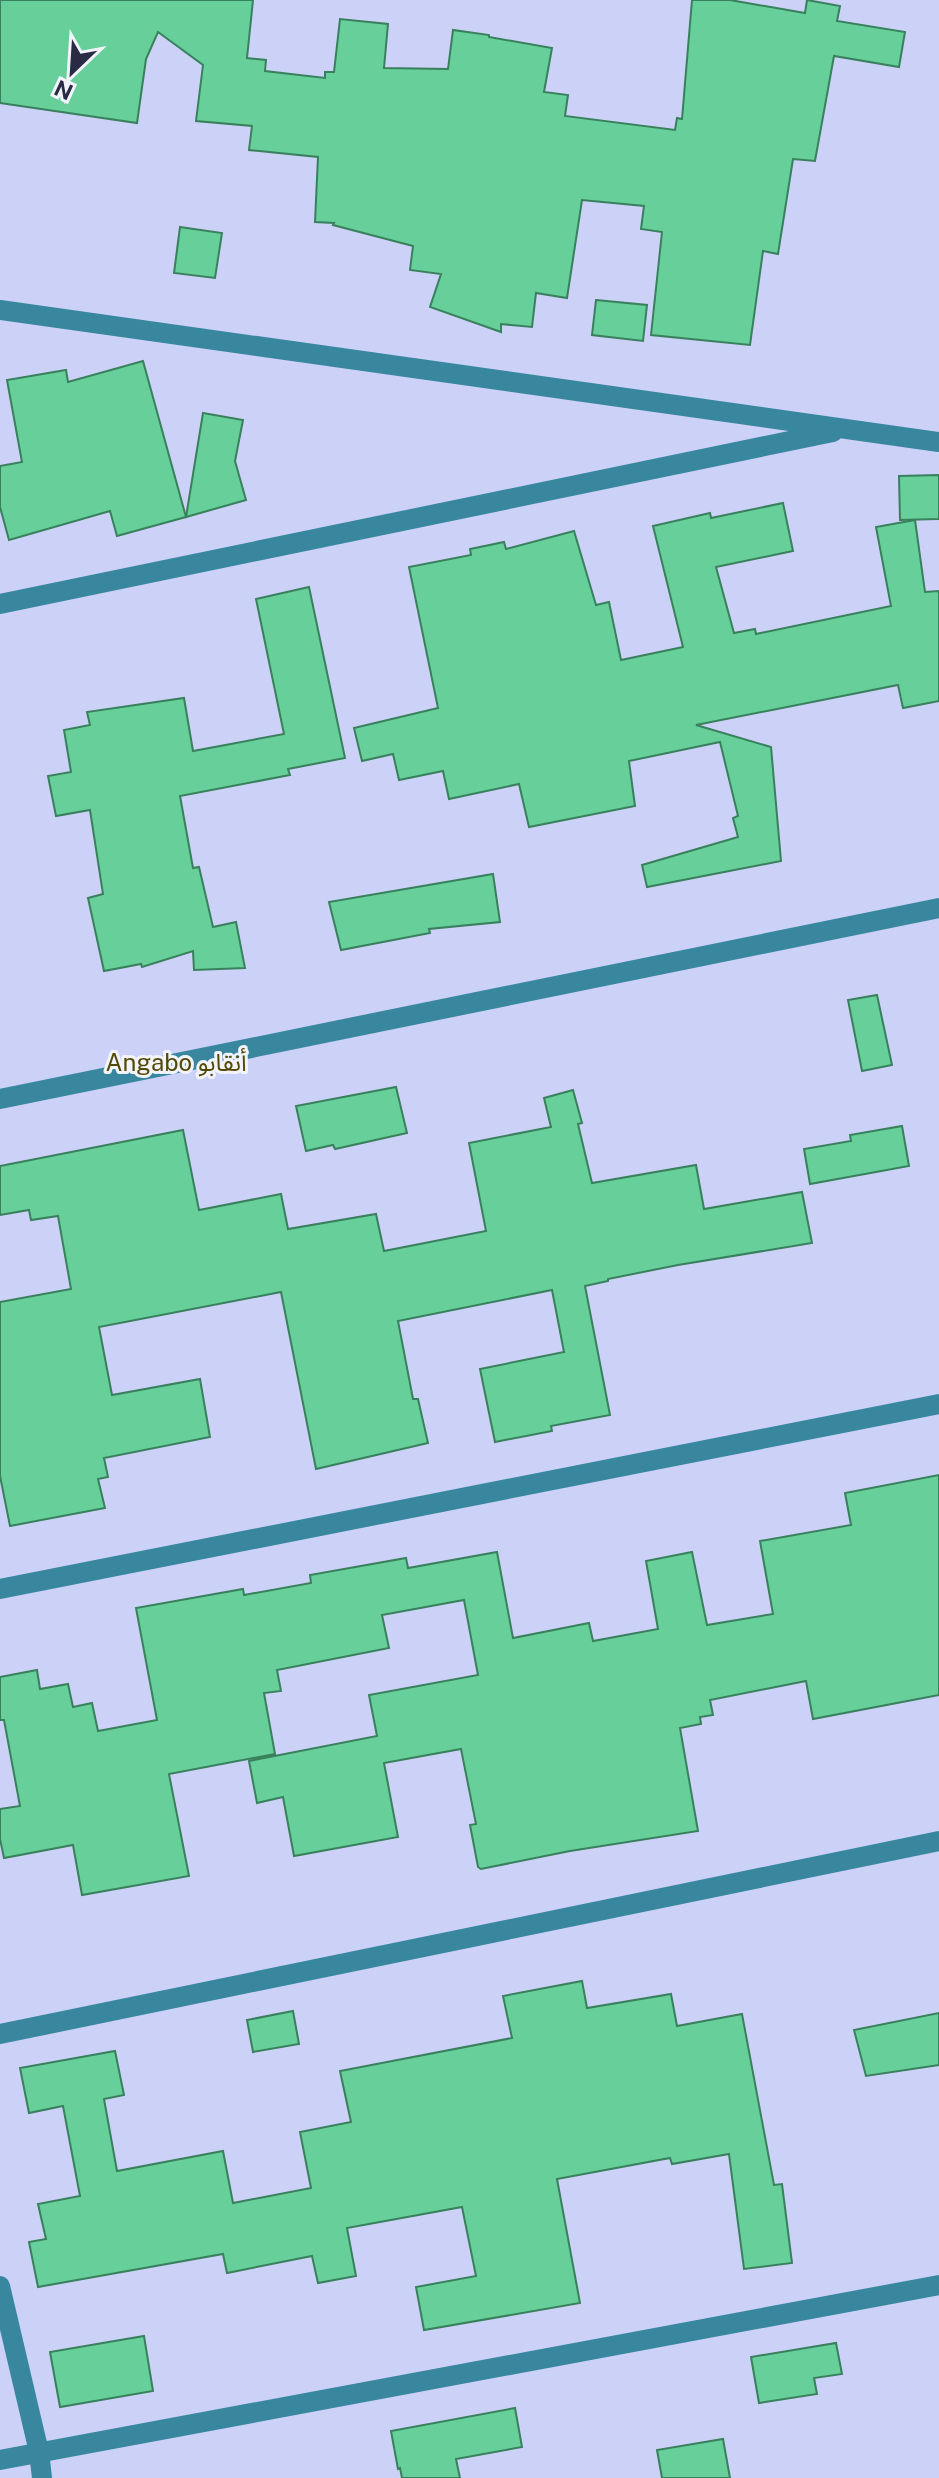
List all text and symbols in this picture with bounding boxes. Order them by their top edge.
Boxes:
north arrow [32,32,112,112]
text: N [50,75,77,106]
district label: Angabo أنقابو [105,1047,247,1077]

